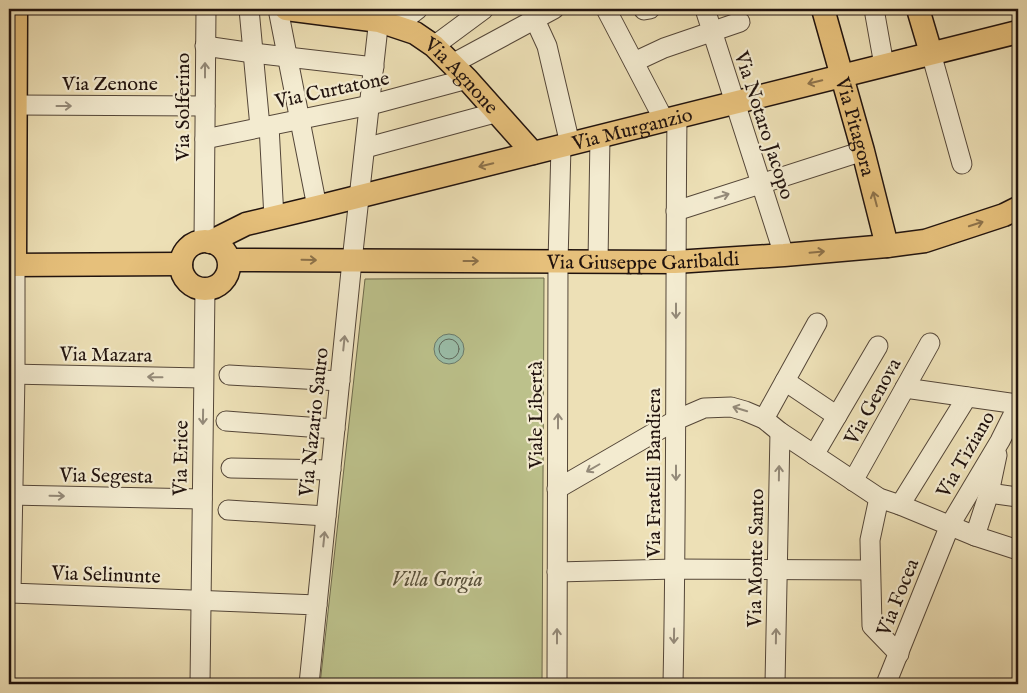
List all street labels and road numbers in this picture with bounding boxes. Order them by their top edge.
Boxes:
street label: Via Agnone [418,32,503,120]
street label: Via Notaro Jacopo [728,47,799,203]
street label: Via Solferino [171,53,196,162]
street label: Via Curtatone [272,66,392,115]
street label: Via Zenone [61,72,158,97]
street label: Via Pitagora [829,74,880,179]
street label: Via Murganzio [569,103,695,157]
street label: Via Giuseppe Garibaldi [546,247,740,276]
street label: Via Mazara [58,342,153,369]
street label: Via Nazario Sauro [294,346,335,499]
street label: Via Genova [839,354,907,450]
street label: Viale Libertà [524,361,549,470]
street label: Via Fratelli Bandiera [642,388,667,559]
street label: Via Tiziano [931,407,1001,503]
street label: Via Erice [168,420,195,497]
street label: Via Segesta [58,463,153,490]
street label: Via Monte Santo [743,488,770,629]
street label: Via Focea [871,555,925,641]
street label: Via Selinunte [50,561,161,590]

